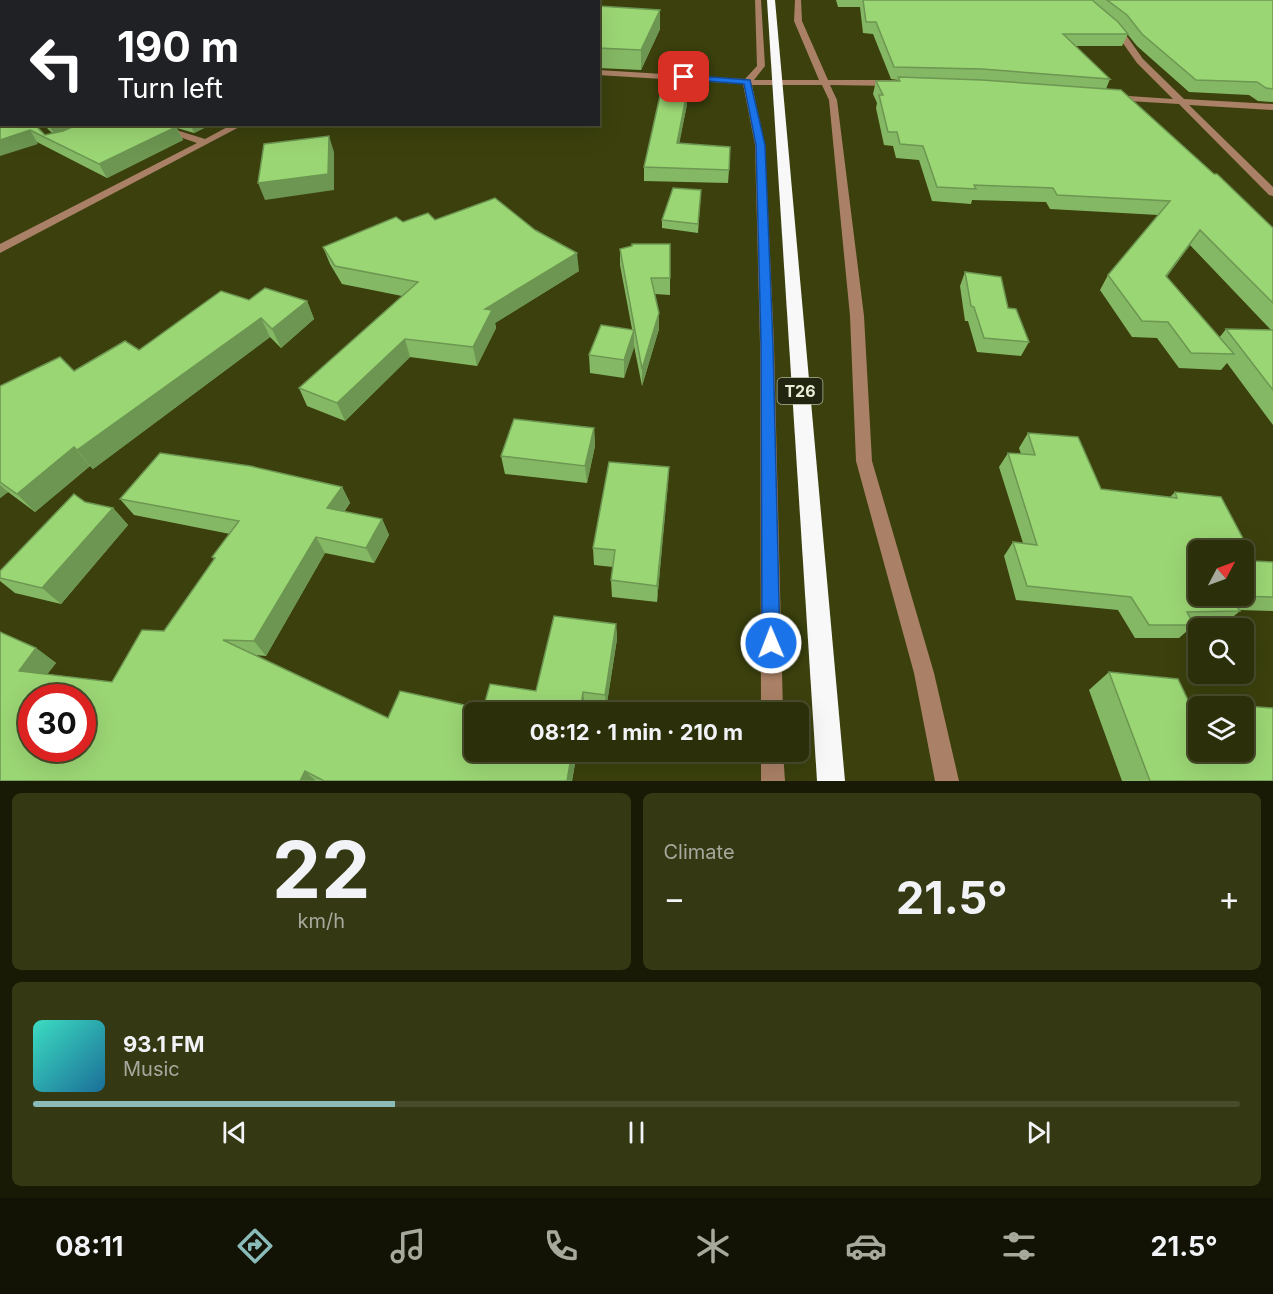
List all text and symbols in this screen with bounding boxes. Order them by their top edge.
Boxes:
text: 190 m [117,21,239,72]
icon: left [18,24,96,102]
pin [658,51,709,102]
icon: arrive [667,60,700,93]
text: Turn left [117,72,223,105]
road number: T26 [778,378,822,404]
north arrow [1188,540,1254,606]
map controls [1188,540,1254,762]
position arrow [739,611,803,675]
button: search [1188,618,1254,684]
speed limit sign: 30 [18,684,96,762]
button: layers [1188,696,1254,762]
text: 08:12 · 1 min · 210 m [530,719,743,745]
text: 22 [272,822,370,917]
text: Climate [664,840,735,864]
text: 21.5° [896,870,1008,925]
text: − [664,878,685,918]
text: + [1218,878,1240,918]
text: km/h [297,909,345,933]
text: 93.1 FM [123,1031,205,1057]
text: Music [123,1057,180,1081]
icon: previous [218,1116,251,1149]
icon: pause [620,1116,653,1149]
icon: next [1022,1116,1055,1149]
icon: directions [234,1225,276,1267]
icon: music [387,1225,429,1267]
icon: phone [540,1225,582,1267]
icon: climate [692,1225,734,1267]
icon: car [845,1225,887,1267]
icon: filters [998,1225,1040,1267]
text: 08:11 [55,1230,123,1263]
text: 21.5° [1151,1230,1218,1263]

